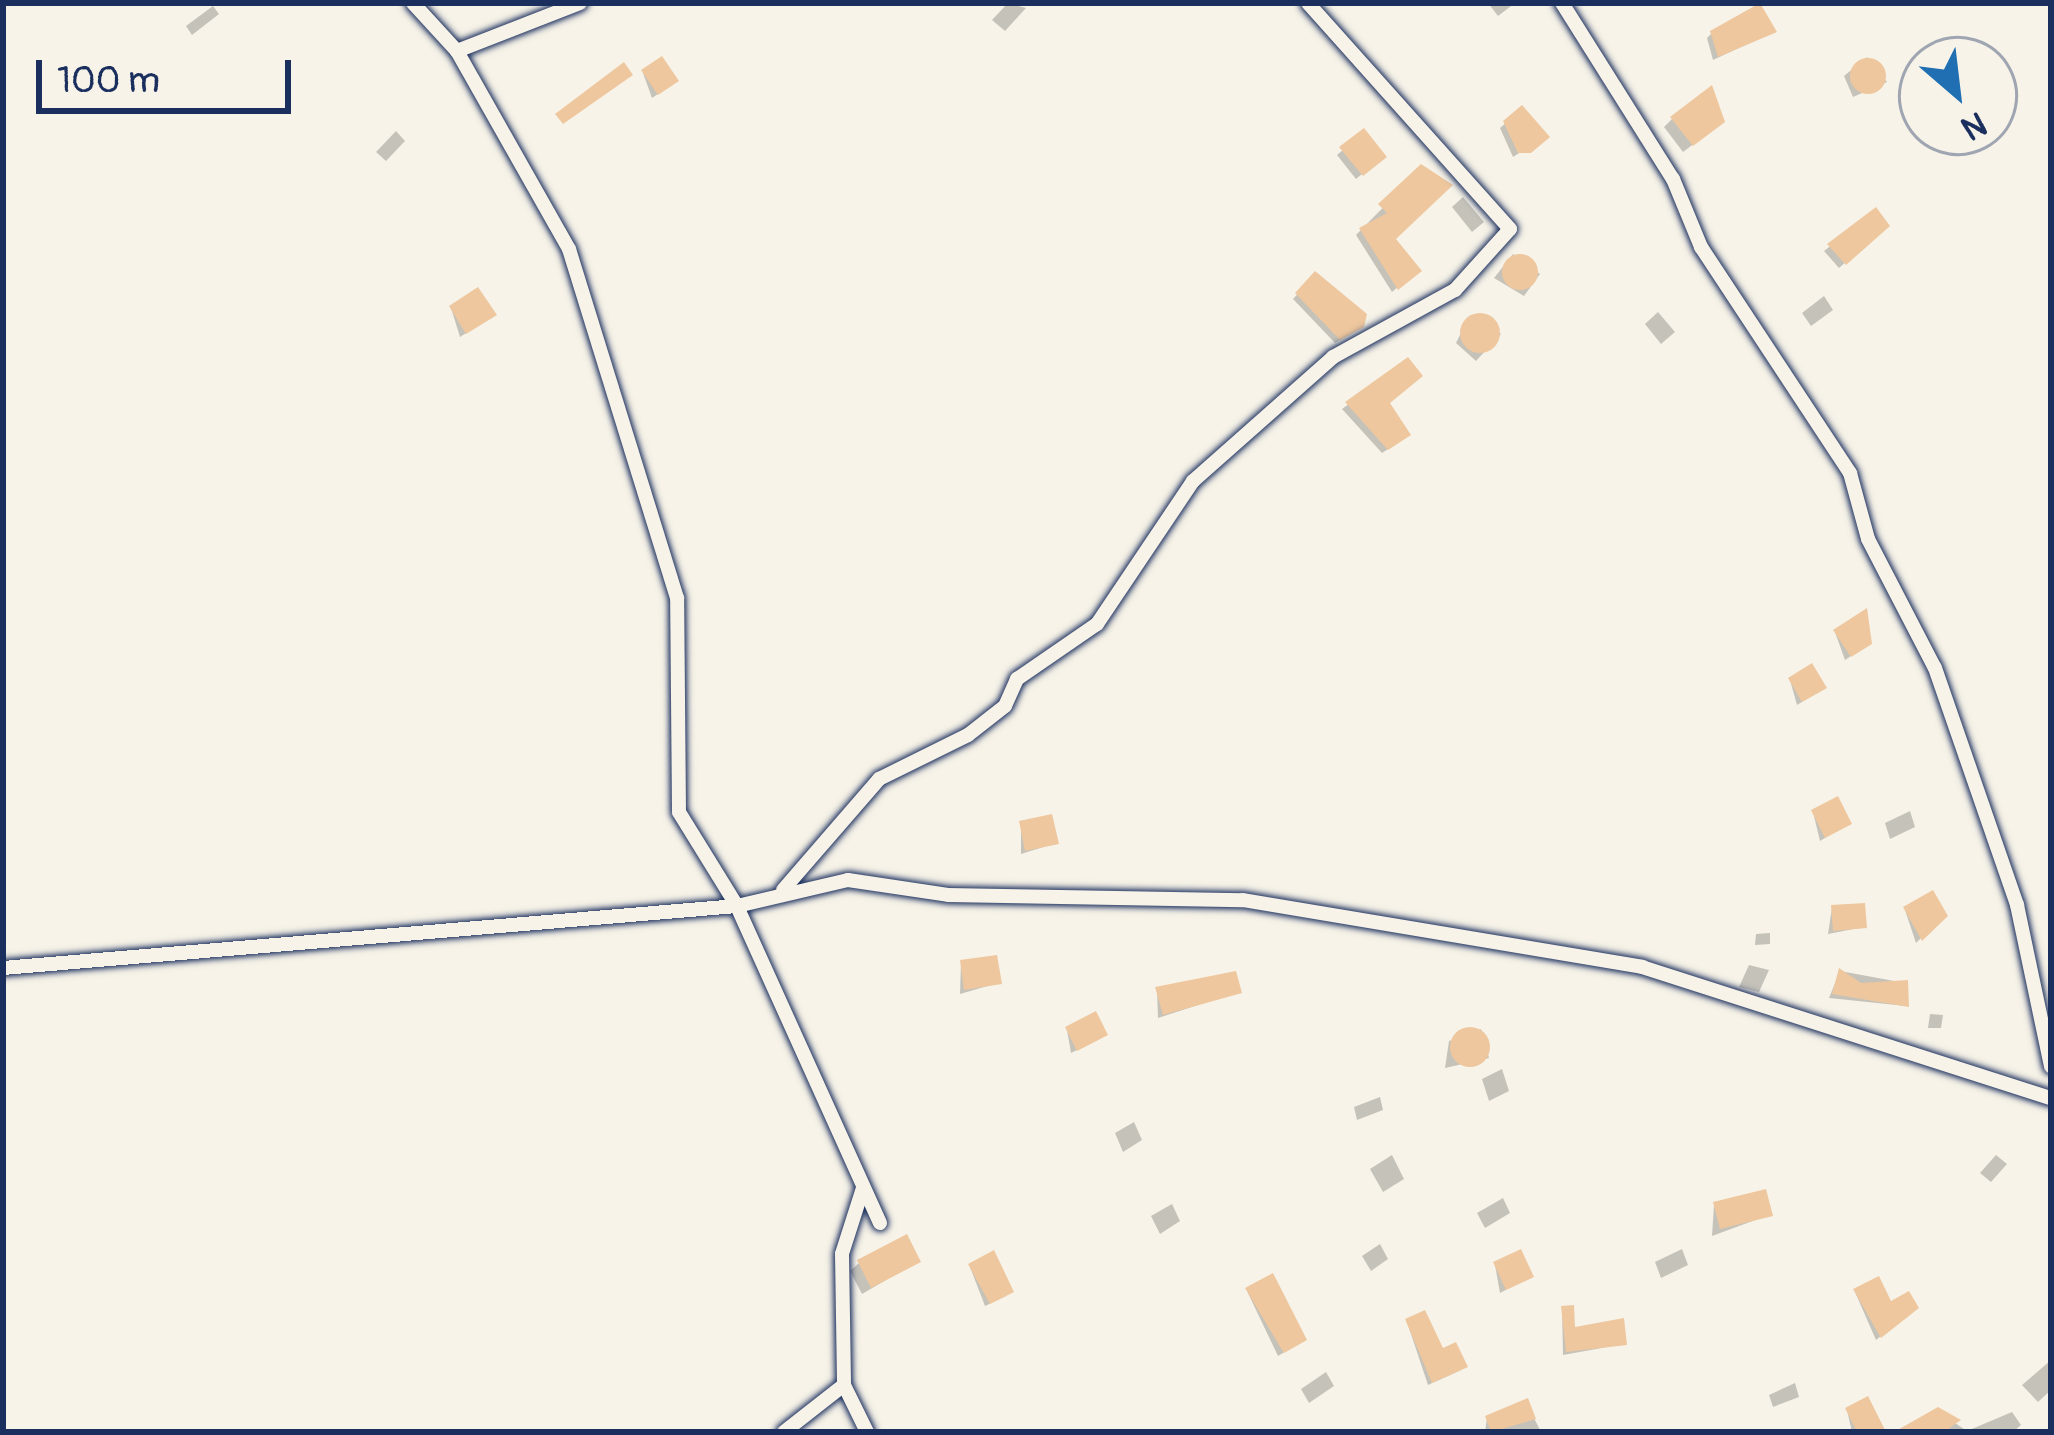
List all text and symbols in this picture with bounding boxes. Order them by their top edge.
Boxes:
scale bar [42,36,297,110]
north arrow [1898,36,2018,156]
text: 100 m [57,58,160,103]
text: N [1954,102,1993,149]

